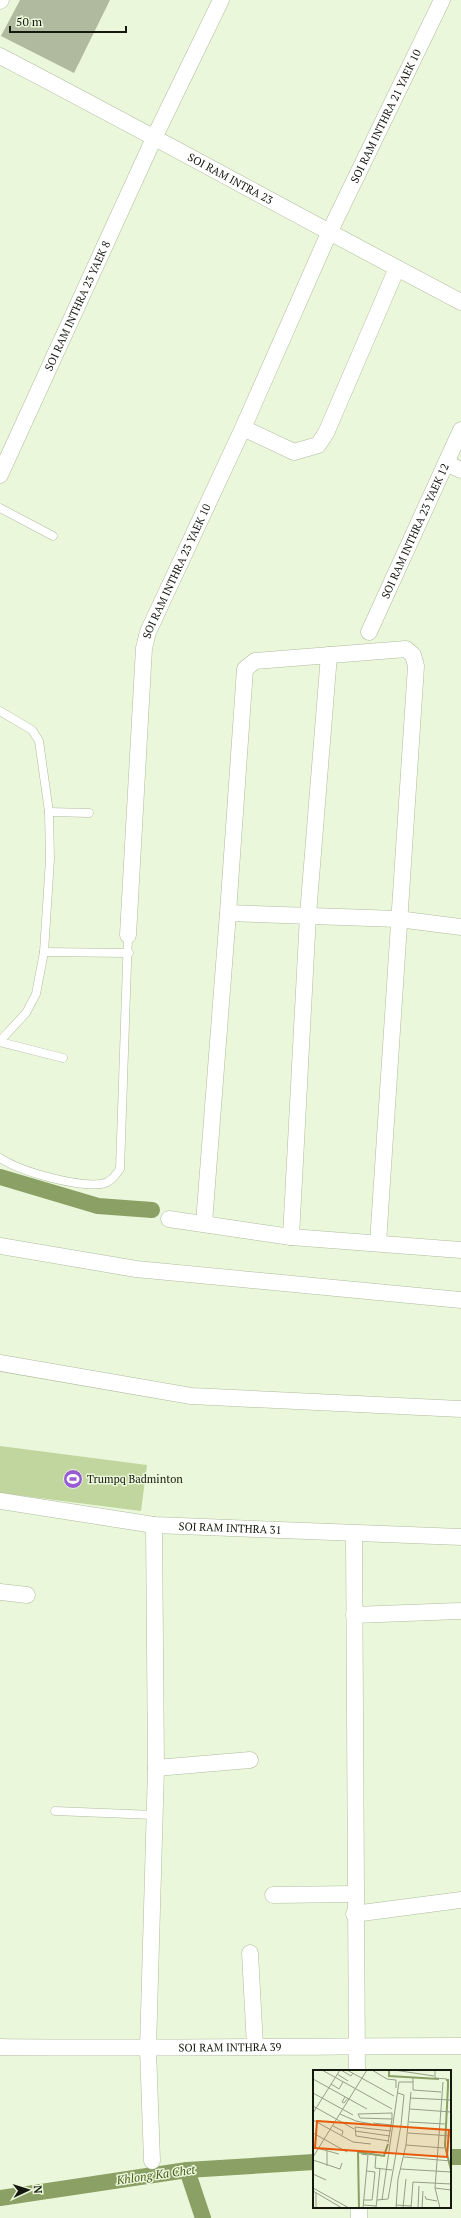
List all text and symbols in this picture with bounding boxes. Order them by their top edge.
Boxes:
scale bar [10,8,126,34]
text: 50 m [16,14,43,29]
street label: SOI RAM INTHRA 21 YAEK 10 [347,47,424,185]
street label: SOI RAM INTRA 23 [185,150,276,207]
street label: SOI RAM INTHRA 23 YAEK 8 [42,239,113,373]
street label: SOI RAM INTHRA 23 YAEK 12 [378,461,452,601]
street label: SOI RAM INTHRA 23 YAEK 10 [140,501,214,640]
sports icon: Trumpq Badminton [62,1468,84,1490]
place label: Trumpq Badminton [87,1472,183,1486]
street label: SOI RAM INTHRA 31 [178,1519,282,1537]
street label: SOI RAM INTHRA 39 [179,2040,282,2055]
inset map [313,2070,451,2208]
water label: Khlong Ka Chet [115,2161,197,2188]
north arrow [8,2170,48,2210]
text: N [31,2185,45,2195]

